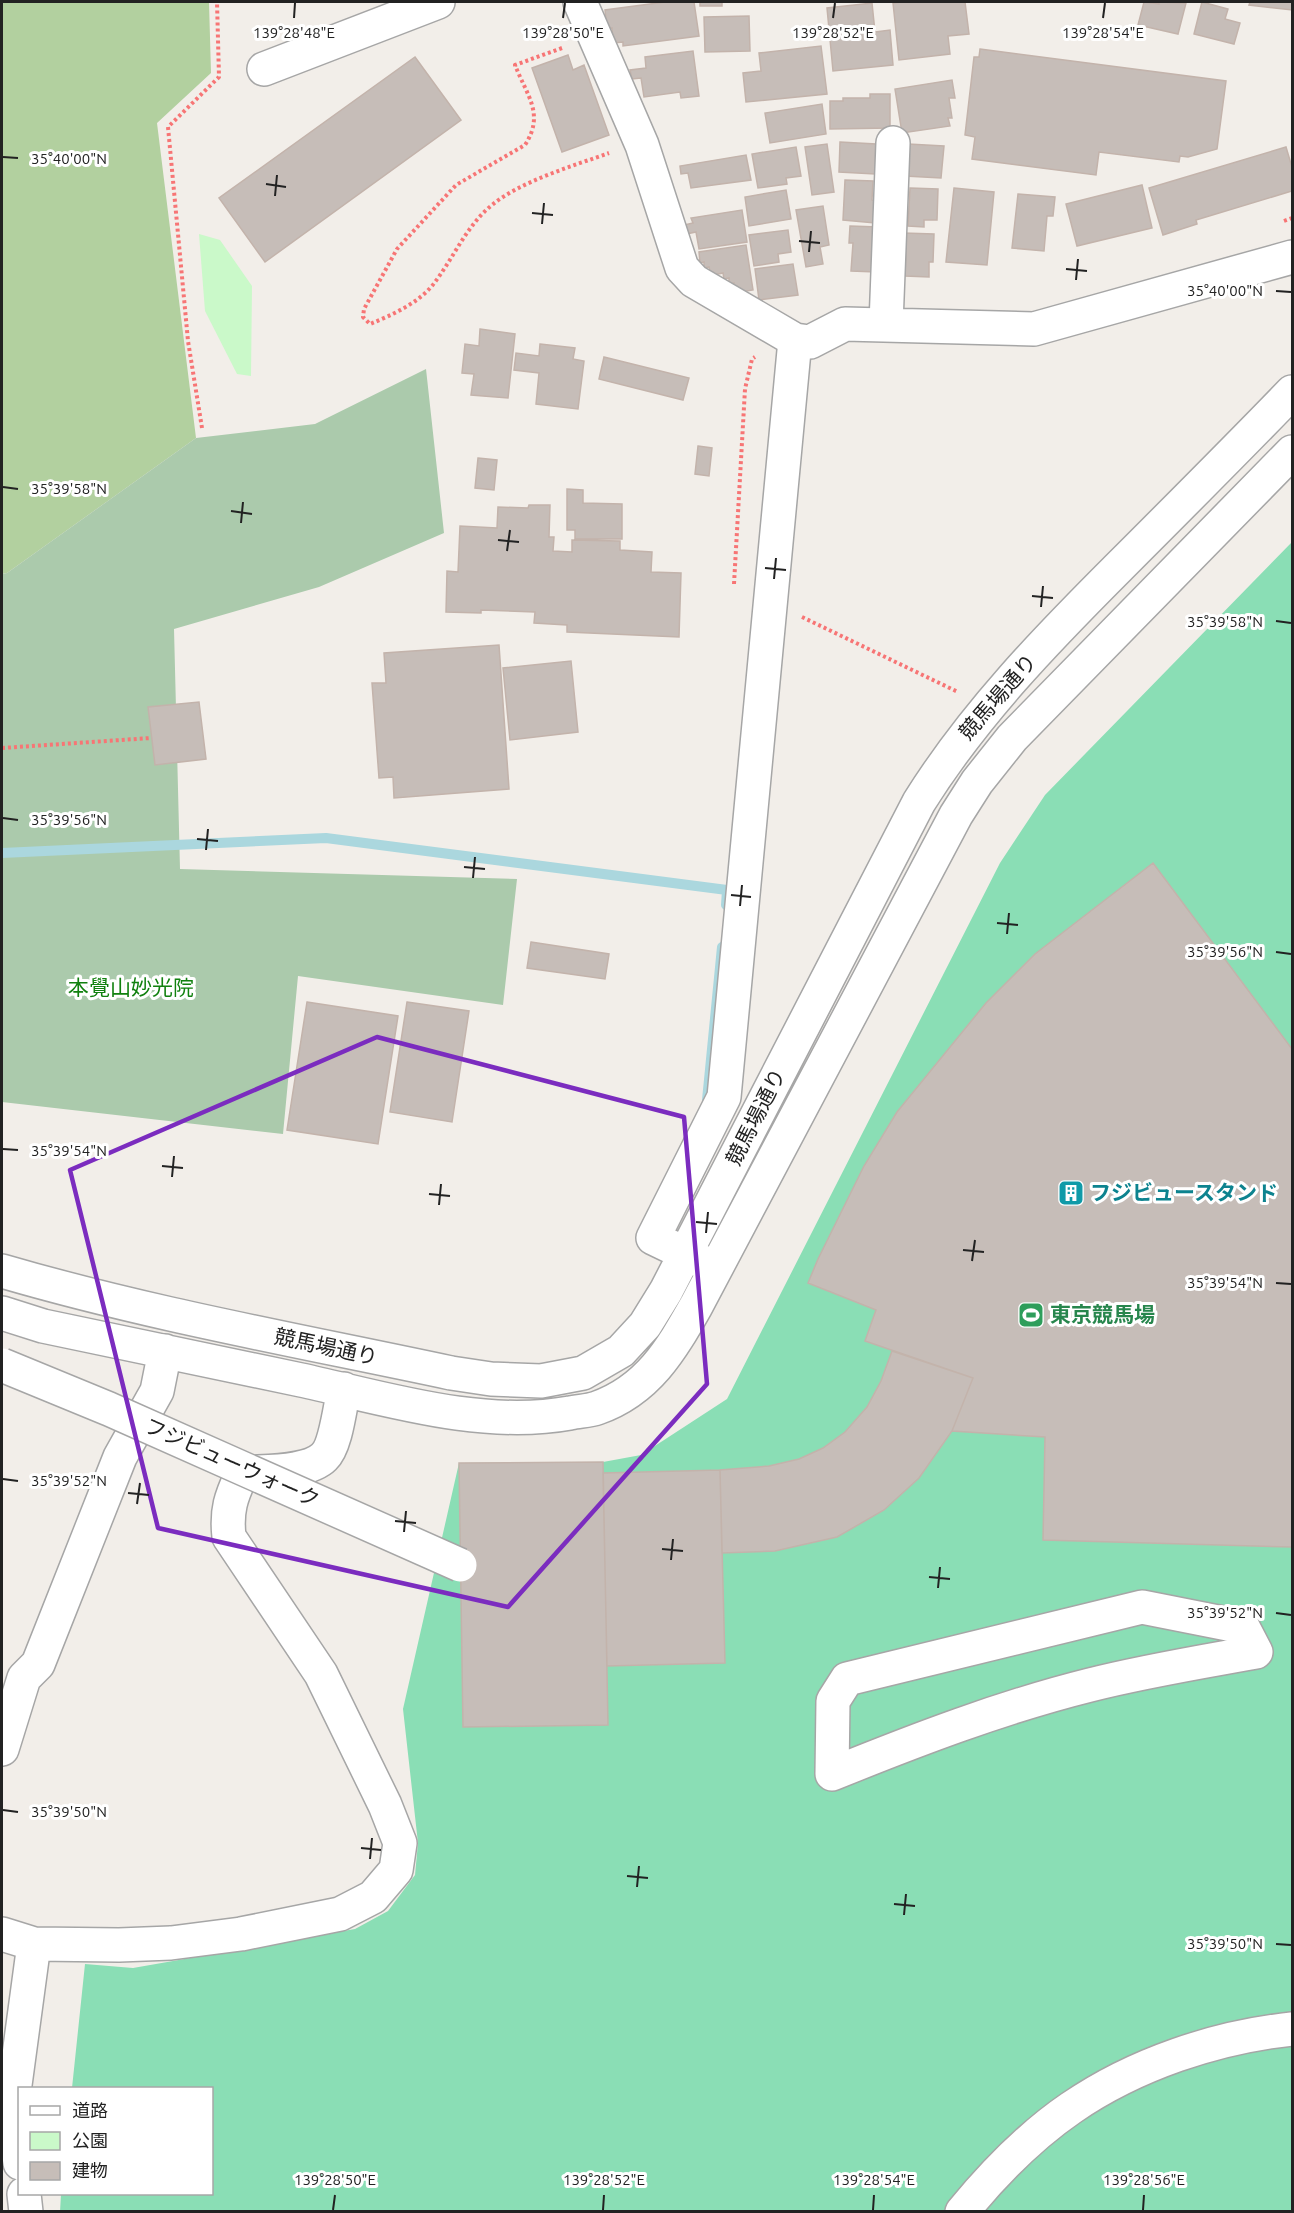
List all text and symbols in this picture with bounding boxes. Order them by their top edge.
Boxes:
text: 139°28'48"E [253,24,335,41]
text: 139°28'50"E [522,24,604,41]
text: 139°28'52"E [792,24,874,41]
text: 139°28'54"E [1062,24,1144,41]
text: 35°40'00"N [31,150,107,167]
text: 35°40'00"N [1187,282,1263,299]
text: 35°39'58"N [31,480,107,497]
text: 35°39'58"N [1187,613,1263,630]
street label: 競馬場通り [954,649,1041,744]
text: 35°39'56"N [31,811,107,828]
text: 35°39'56"N [1187,943,1263,960]
park label: 本覺山妙光院 [68,975,194,999]
street label: 競馬場通り [721,1064,790,1169]
text: 35°39'54"N [31,1142,107,1159]
building icon: フジビュースタンド [1056,1178,1086,1208]
place label: フジビュースタンド [1090,1180,1278,1204]
text: 35°39'54"N [1187,1274,1263,1291]
sports icon: 東京競馬場 [1016,1300,1046,1330]
place label: 東京競馬場 [1050,1302,1155,1326]
street label: 競馬場通り [272,1323,380,1369]
street label: フジビューウォーク [141,1413,324,1511]
text: 35°39'52"N [31,1472,107,1489]
text: 35°39'52"N [1187,1604,1263,1621]
text: 35°39'50"N [31,1803,107,1820]
text: 35°39'50"N [1187,1935,1263,1952]
legend [18,2087,213,2195]
text: 道路 [72,2100,108,2120]
text: 公園 [72,2130,108,2150]
text: 建物 [72,2160,108,2180]
text: 139°28'50"E [294,2171,376,2188]
text: 139°28'52"E [563,2171,645,2188]
text: 139°28'54"E [833,2171,915,2188]
text: 139°28'56"E [1103,2171,1185,2188]

